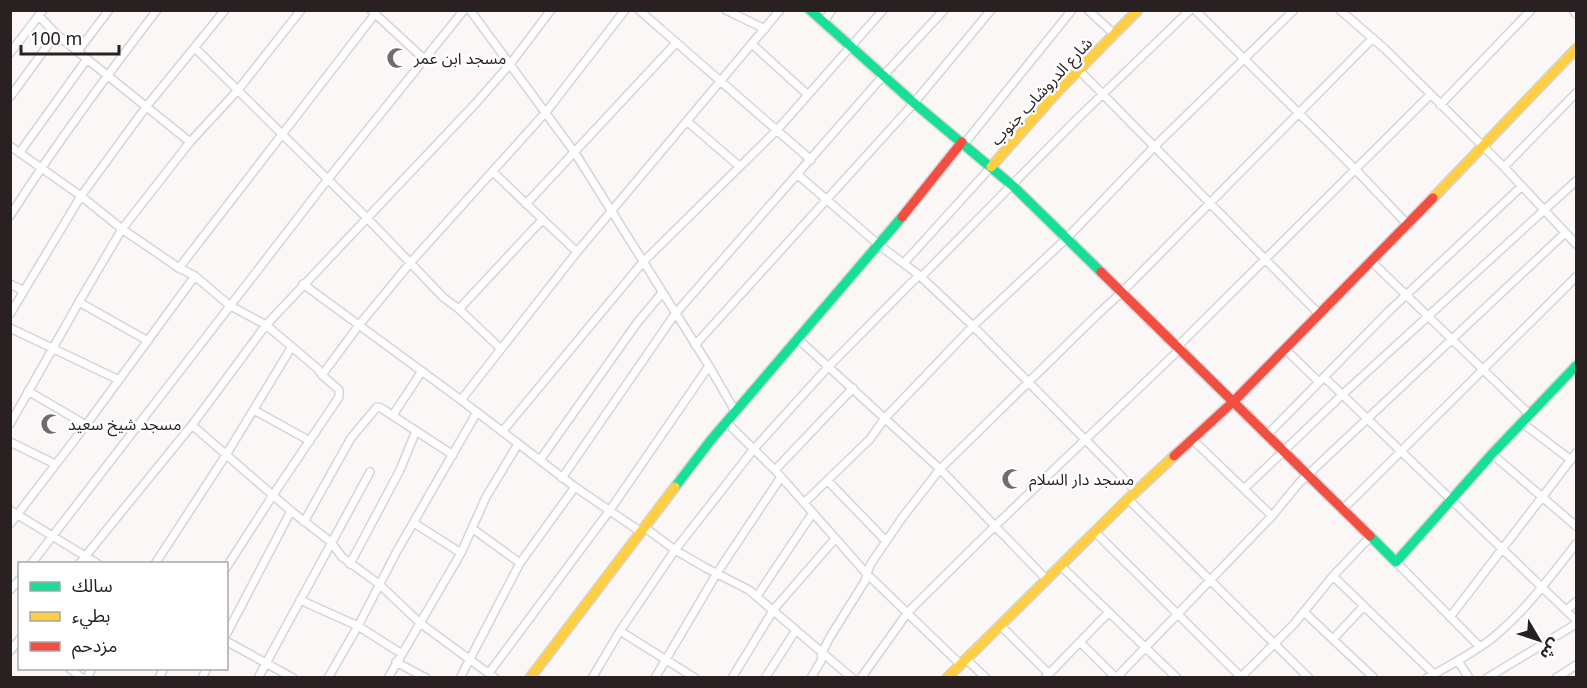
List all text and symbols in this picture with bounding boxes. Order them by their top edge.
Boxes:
scale bar [21,18,118,56]
text: 100 m [30,26,82,50]
street label: شارع الدروشاب جنوب [985,32,1098,151]
mosque icon: مسجد ابن عمر [385,46,409,70]
place label: مسجد ابن عمر [413,47,506,69]
mosque icon: مسجد شيخ سعيد [39,412,63,436]
place label: مسجد شيخ سعيد [68,413,181,437]
mosque icon: مسجد دار السلام [1000,467,1024,491]
place label: مسجد دار السلام [1029,468,1134,492]
legend [18,562,228,670]
text: سالك [72,573,113,597]
text: بطيء [72,603,110,629]
north arrow [1509,610,1569,670]
text: مزدحم [72,633,117,659]
text: ش [1535,634,1566,665]

